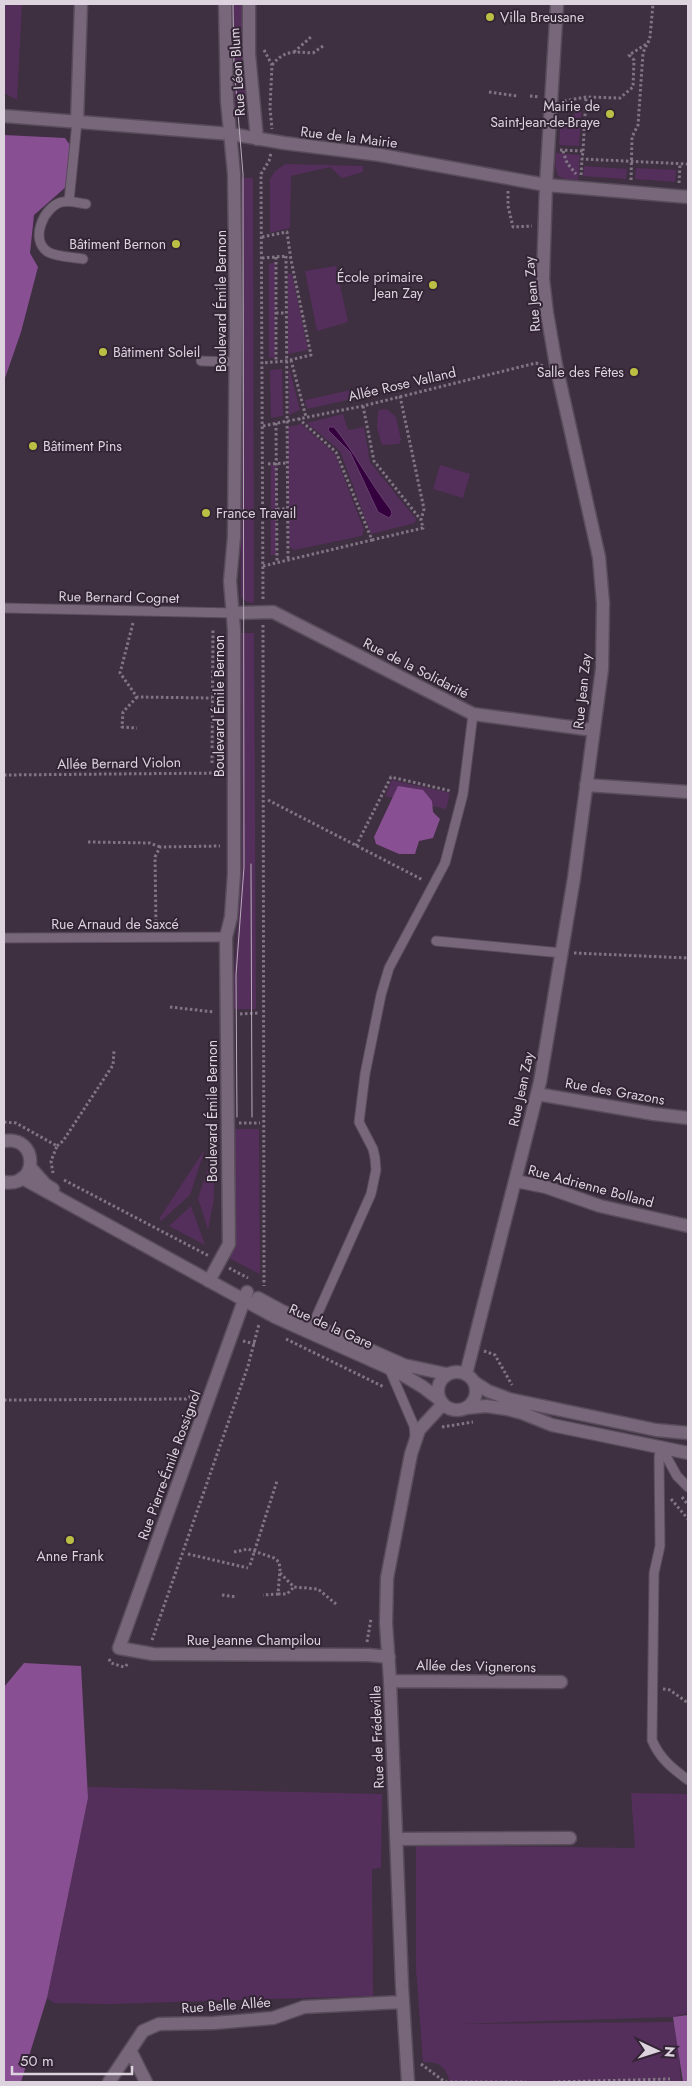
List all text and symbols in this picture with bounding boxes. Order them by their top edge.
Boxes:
place label: Villa Breusane [500,7,584,27]
marker: Villa Breusane [484,11,496,23]
street label: Rue Léon Blum [224,27,250,117]
place label: Mairie de Saint-Jean-de-Braye [490,96,600,132]
marker: Mairie de Saint-Jean-de-Braye [604,108,616,120]
street label: Rue de la Mairie [299,121,399,153]
street label: Boulevard Émile Bernon [211,230,231,372]
place label: Bâtiment Bernon [69,234,166,254]
marker: Bâtiment Bernon [170,238,182,250]
street label: Rue Jean Zay [519,254,545,333]
place label: École primaire Jean Zay [337,267,424,303]
marker: École primaire Jean Zay [427,279,439,291]
place label: Bâtiment Soleil [113,342,200,362]
marker: Bâtiment Soleil [97,346,109,358]
street label: Allée Rose Valland [346,362,458,406]
place label: Salle des Fêtes [537,362,624,382]
marker: Salle des Fêtes [628,366,640,378]
place label: Bâtiment Pins [43,436,122,456]
marker: Bâtiment Pins [27,440,39,452]
place label: France Travail [216,503,296,523]
marker: France Travail [200,507,212,519]
street label: Rue Bernard Cognet [59,586,180,608]
street label: Rue de la Solidarité [360,633,472,703]
street label: Boulevard Émile Bernon [209,635,229,777]
street label: Rue Jean Zay [568,651,596,730]
street label: Allée Bernard Violon [57,752,181,774]
street label: Rue Arnaud de Saxcé [51,914,179,934]
street label: Boulevard Émile Bernon [202,1040,222,1182]
street label: Rue Jean Zay [503,1049,539,1128]
street label: Rue des Grazons [564,1072,667,1110]
street label: Rue Adrienne Bolland [526,1160,656,1212]
street label: Rue de la Gare [286,1299,376,1353]
street label: Rue Pierre-Émile Rossignol [133,1387,205,1543]
marker: Anne Frank [64,1534,76,1546]
place label: Anne Frank [36,1546,104,1566]
street label: Rue Jeanne Champilou [187,1630,321,1650]
street label: Allée des Vignerons [416,1655,537,1677]
street label: Rue de Frédeville [365,1685,389,1789]
street label: Rue Belle Allée [181,1992,271,2018]
north arrow [632,2026,682,2076]
scale bar [12,2044,132,2076]
text: N [660,2046,680,2058]
text: 50 m [20,2050,54,2072]

